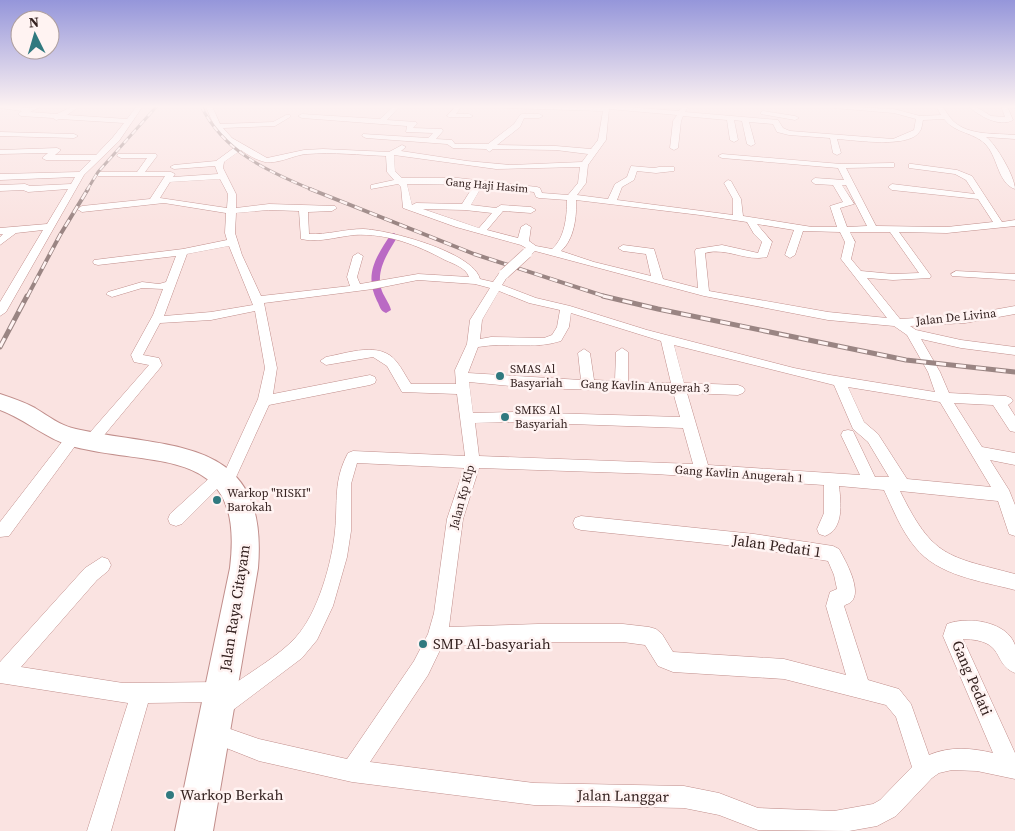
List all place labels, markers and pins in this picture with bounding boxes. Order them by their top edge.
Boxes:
place label: SMAS Al Basyariah [510,361,563,391]
marker: SMAS Al Basyariah [494,370,506,382]
place label: SMKS Al Basyariah [515,402,568,432]
marker: SMKS Al Basyariah [499,411,511,423]
place label: Warkop "RISKI" Barokah [227,485,311,515]
marker: Warkop "RISKI" Barokah [211,494,223,506]
place label: SMP Al-basyariah [433,633,551,654]
marker: SMP Al-basyariah [417,638,429,650]
place label: Warkop Berkah [180,784,283,805]
marker: Warkop Berkah [164,789,176,801]

